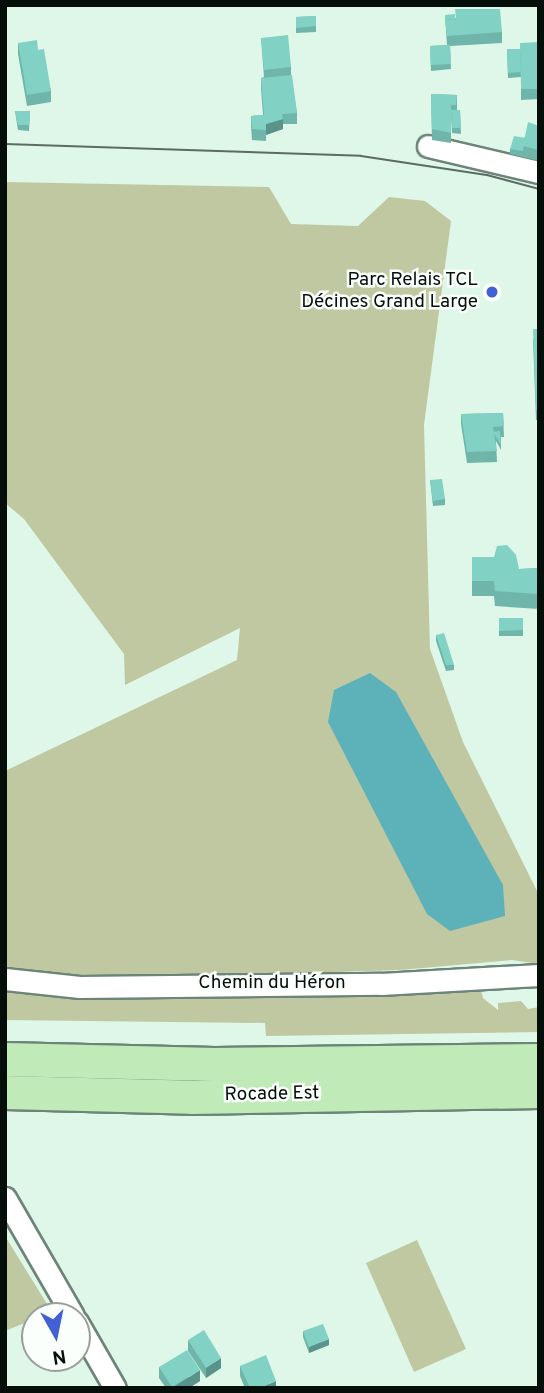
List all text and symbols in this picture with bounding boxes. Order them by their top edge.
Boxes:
place label: Parc Relais TCL Décines Grand Large [301,270,478,314]
marker: Parc Relais TCL Décines Grand Large [484,284,500,300]
street label: Chemin du Héron [198,973,346,995]
street label: Rocade Est [224,1083,320,1107]
north arrow [21,1302,91,1372]
text: N [50,1343,68,1369]

